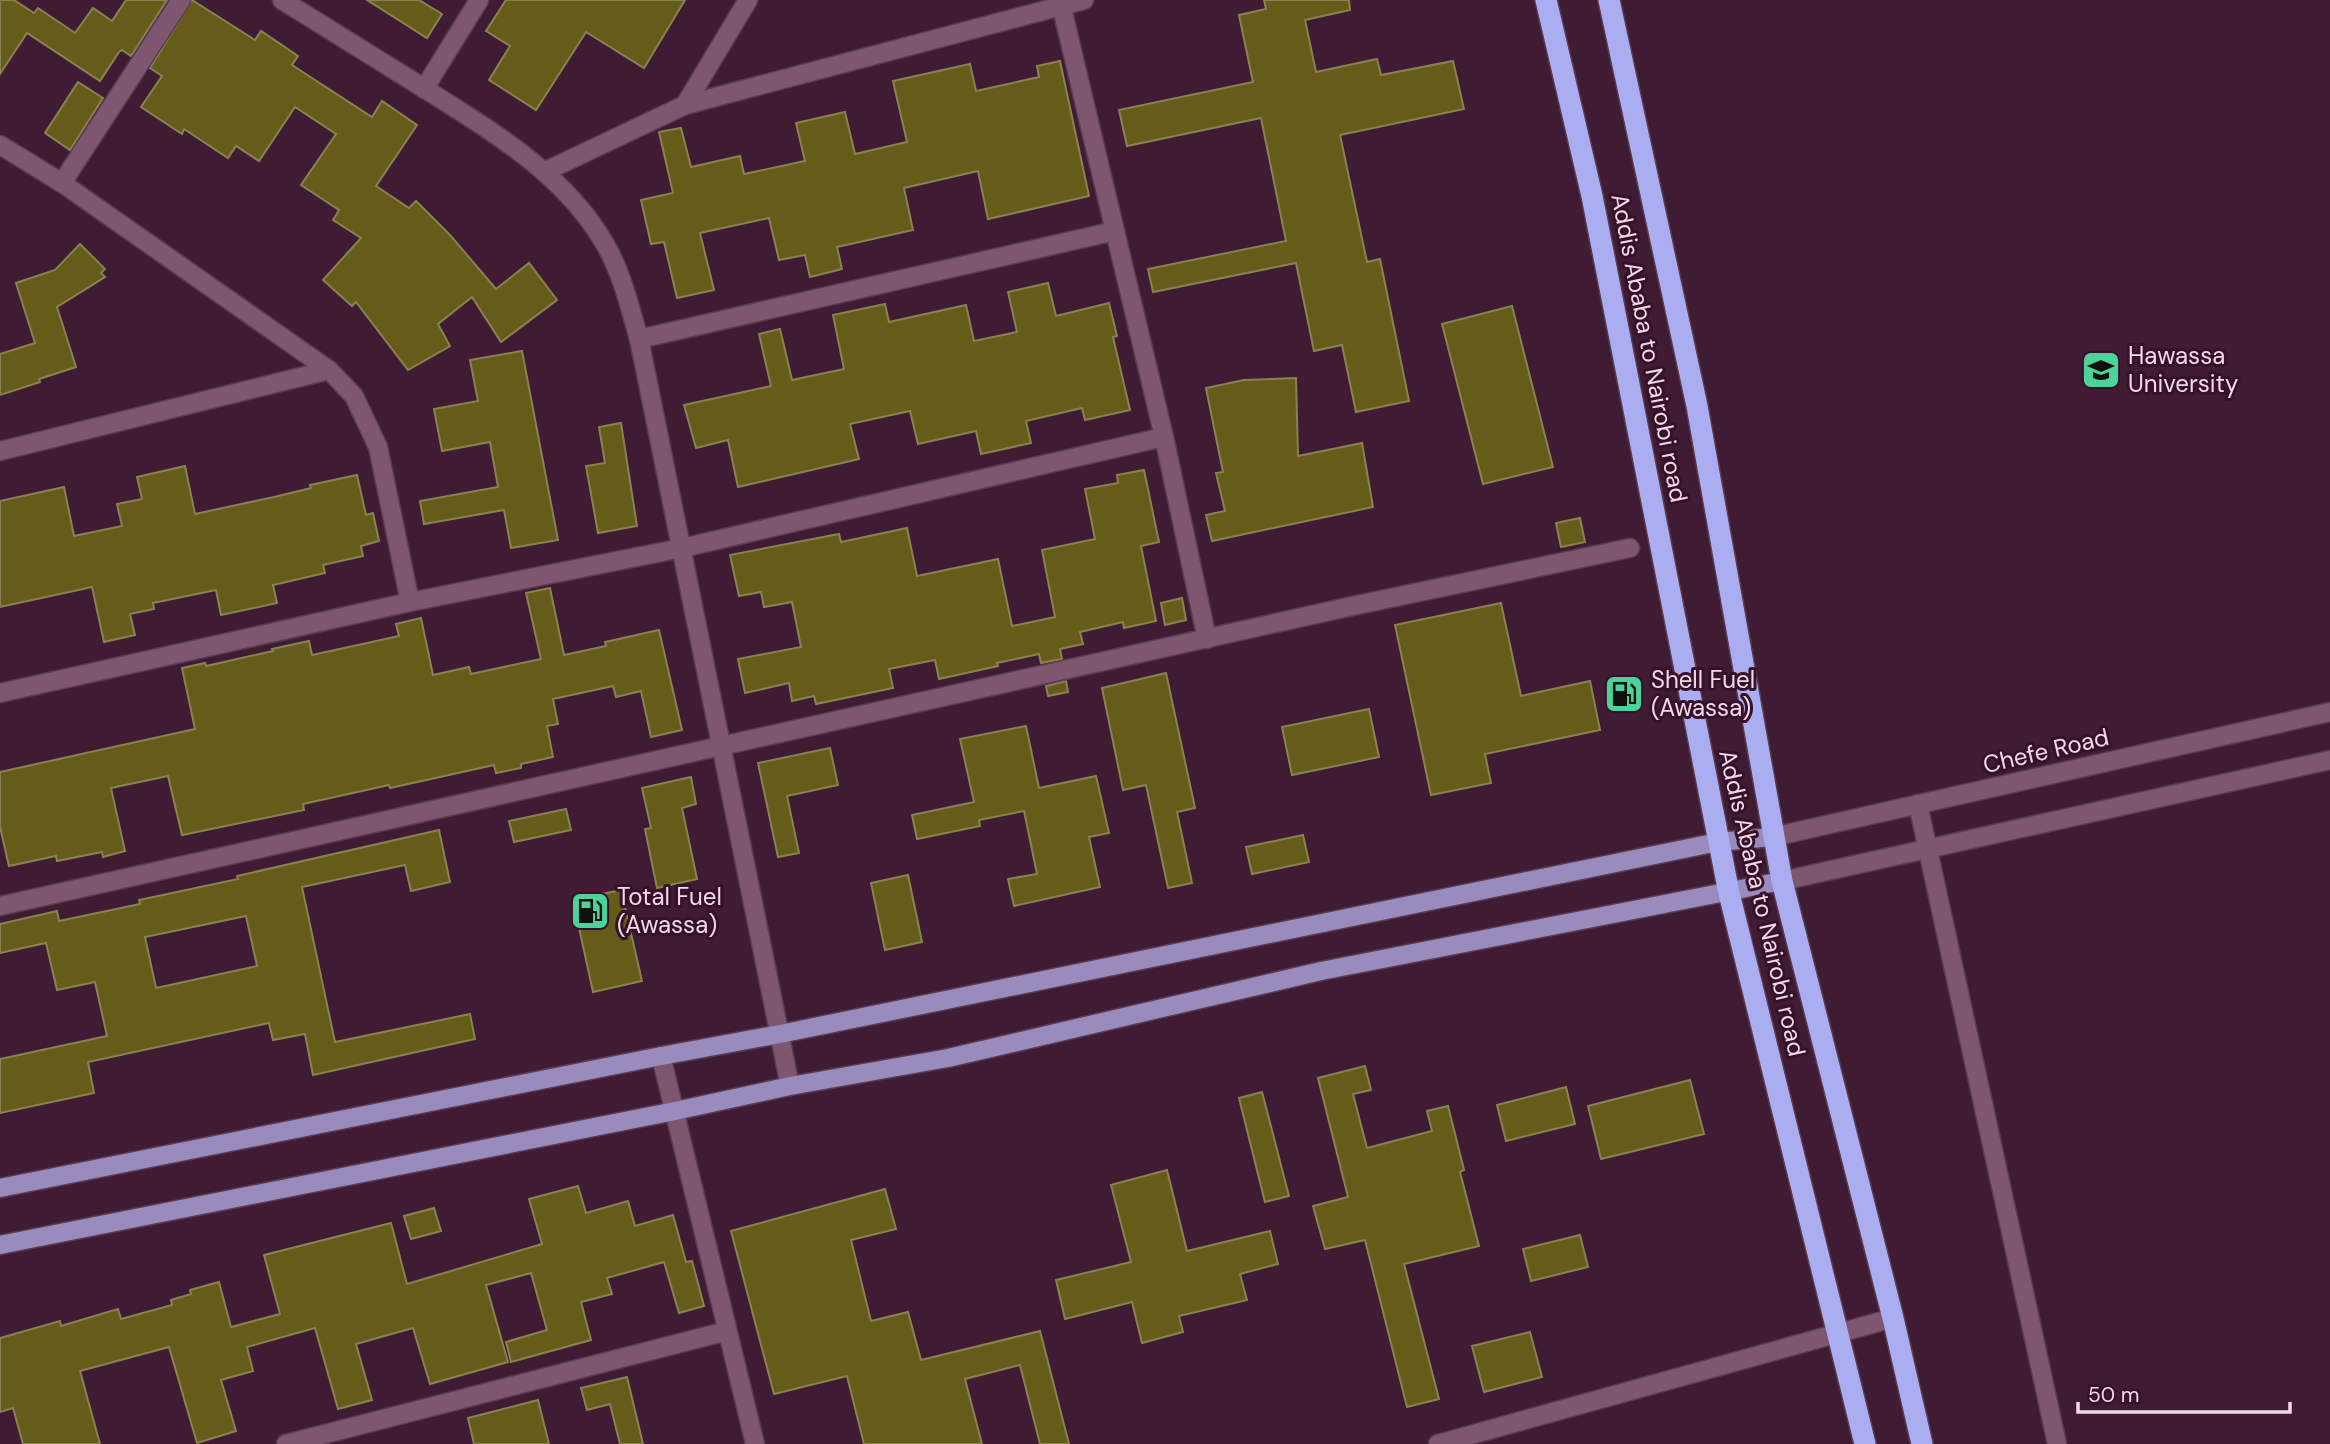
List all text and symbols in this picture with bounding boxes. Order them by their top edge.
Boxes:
street label: Addis Ababa to Nairobi road [1604,191,1695,505]
place label: Hawassa University [2128,340,2238,399]
school or university icon: Hawassa University [2080,349,2122,391]
place label: Shell Fuel (Awassa) [1651,664,1755,723]
fuel station icon: Shell Fuel (Awassa) [1603,673,1645,715]
street label: Chefe Road [1980,721,2112,780]
street label: Addis Ababa to Nairobi road [1712,747,1813,1059]
place label: Total Fuel (Awassa) [617,881,722,940]
fuel station icon: Total Fuel (Awassa) [569,890,611,932]
scale bar [2078,1370,2290,1414]
text: 50 m [2088,1381,2139,1409]

